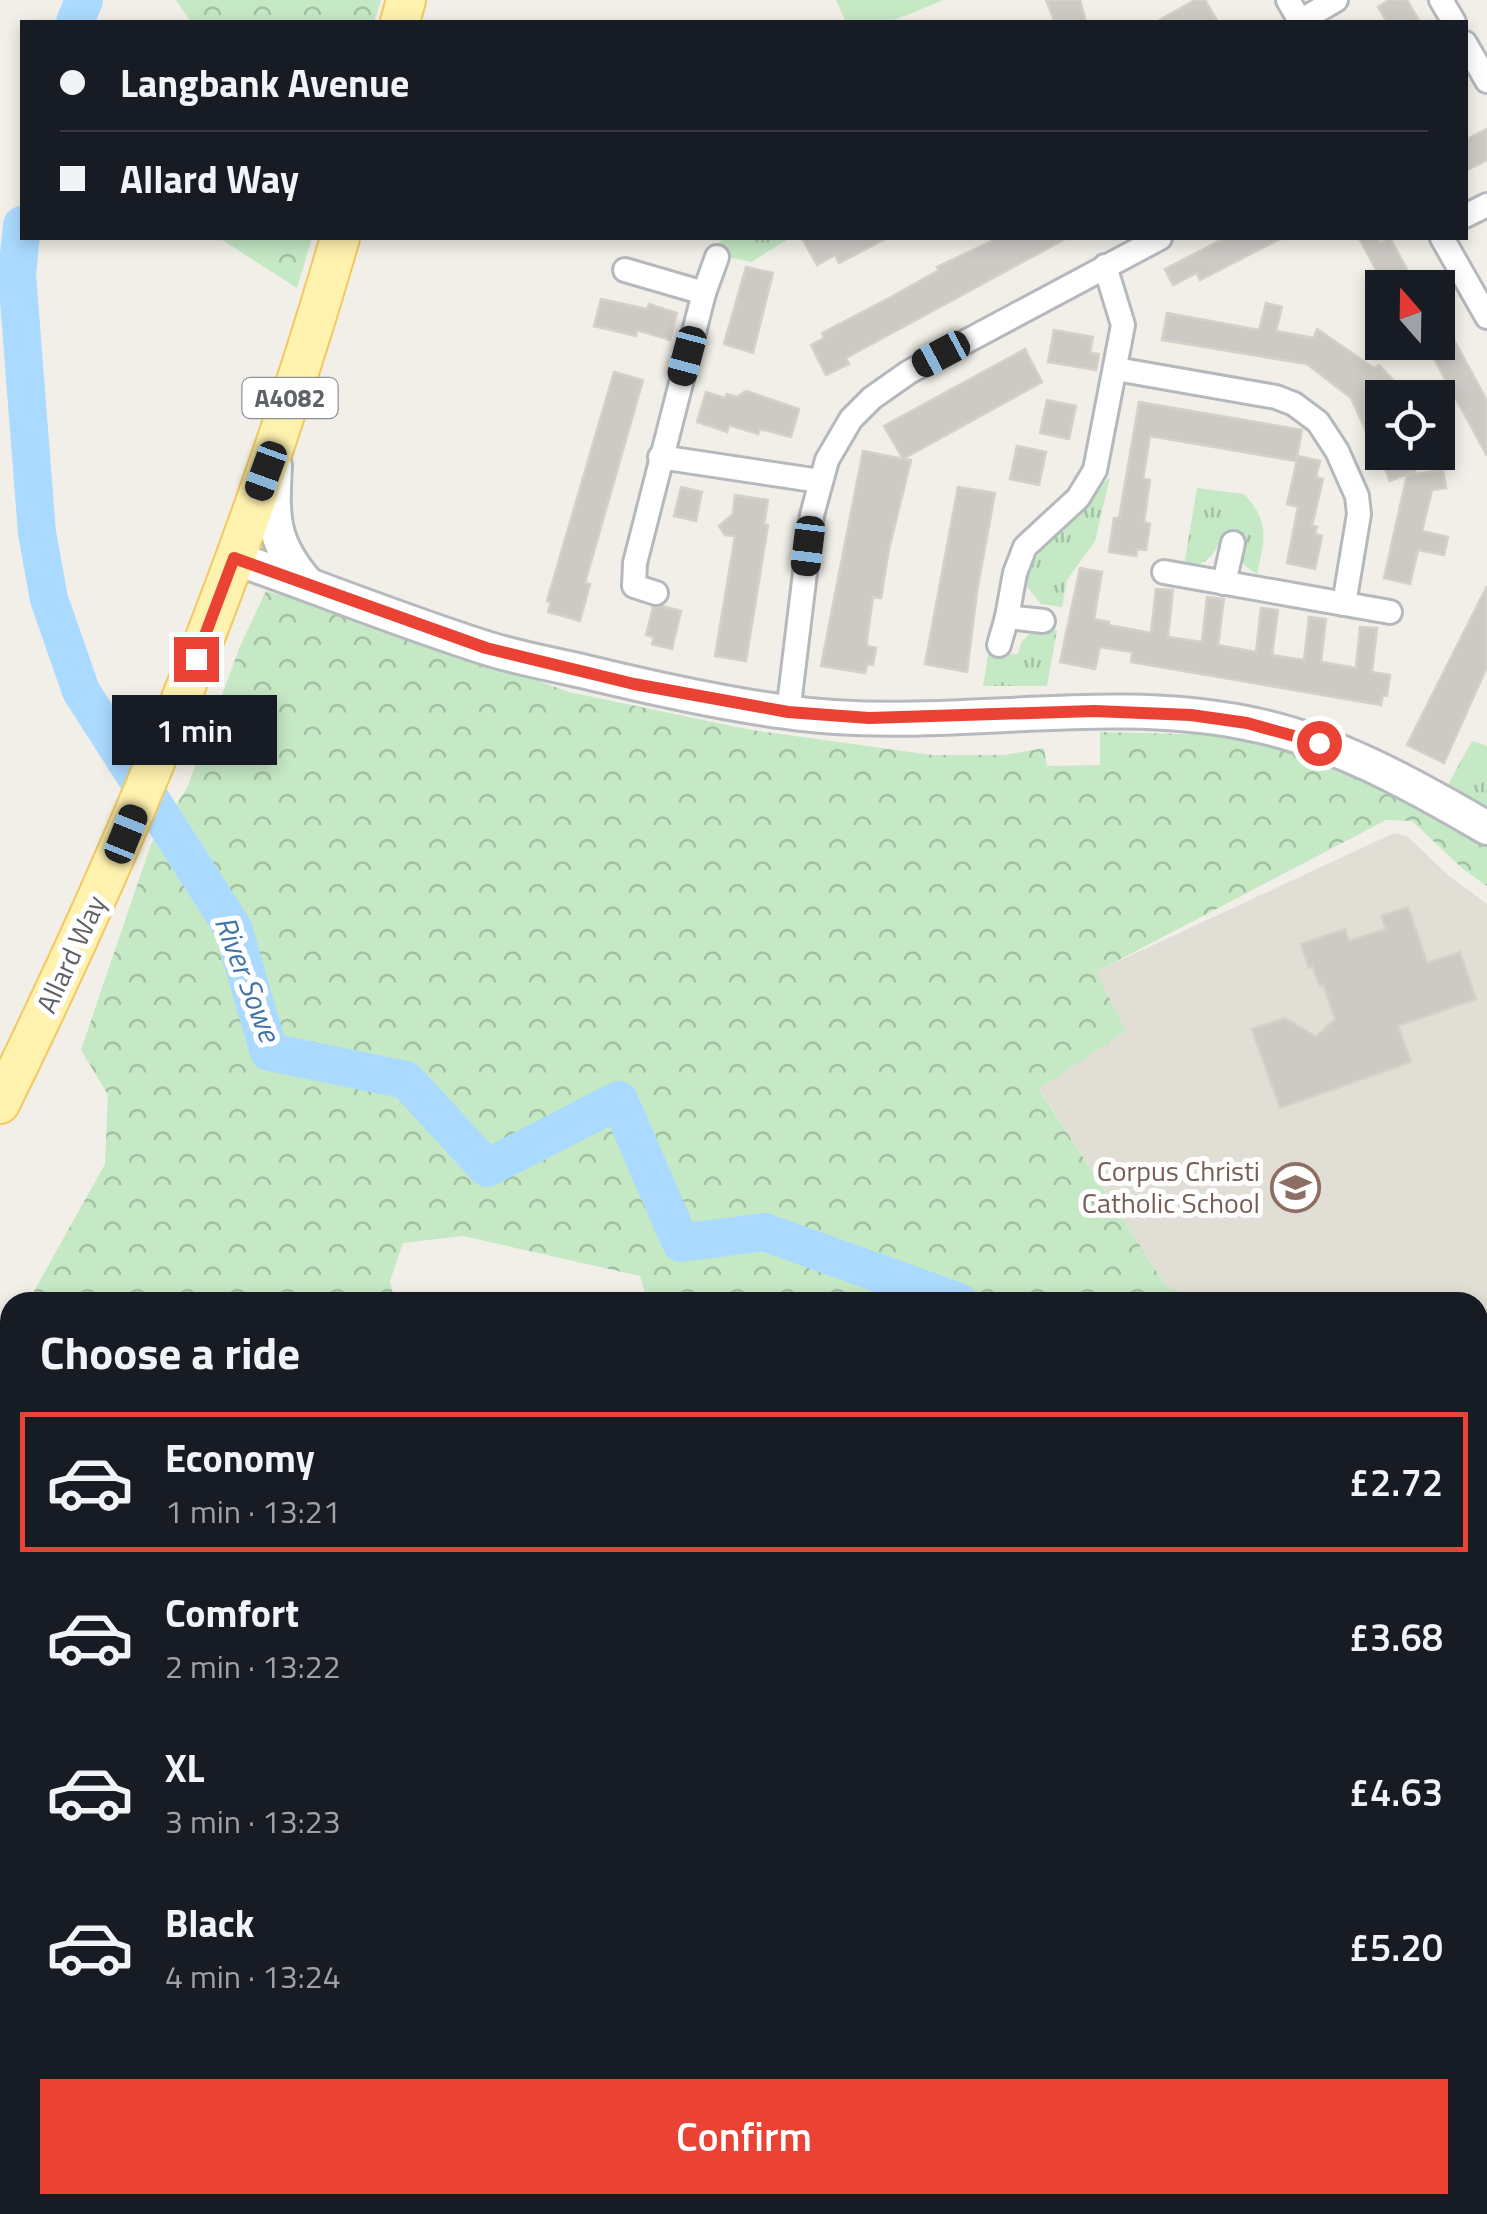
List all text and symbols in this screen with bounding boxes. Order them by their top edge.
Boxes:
text: Langbank Avenue [120,54,410,112]
text: Allard Way [120,150,299,208]
north arrow [1365,270,1455,360]
map controls [1365,270,1455,470]
car [665,323,709,389]
car [907,327,975,381]
road number: A4082 [242,378,338,418]
button: locate [1365,380,1455,470]
car [242,438,290,504]
car [789,514,827,578]
route end [174,637,219,682]
callout: 1 min [114,694,278,764]
text: 1 min [156,706,233,754]
route start [1297,721,1342,766]
car [101,801,151,867]
street label: Allard Way [24,888,117,1020]
water label: River Sowe [203,909,294,1050]
place label: Corpus Christi Catholic School [1082,1149,1260,1224]
school or university icon: Corpus Christi Catholic School [1269,1161,1321,1213]
text: Choose a ride [40,1318,300,1386]
text: Economy [165,1429,315,1487]
icon: car [45,1437,135,1527]
text: £2.72 [1349,1453,1443,1511]
text: 1 min · 13:21 [165,1487,341,1535]
text: Comfort [165,1584,299,1642]
icon: car [45,1592,135,1682]
text: £3.68 [1349,1608,1443,1666]
text: 2 min · 13:22 [165,1642,341,1690]
text: XL [165,1739,205,1797]
icon: car [45,1747,135,1837]
text: £4.63 [1349,1763,1443,1821]
text: 3 min · 13:23 [165,1797,341,1845]
text: Black [165,1894,254,1952]
icon: car [45,1902,135,1992]
text: £5.20 [1349,1918,1443,1976]
text: 4 min · 13:24 [165,1952,341,2000]
button: Confirm [40,2079,1448,2194]

